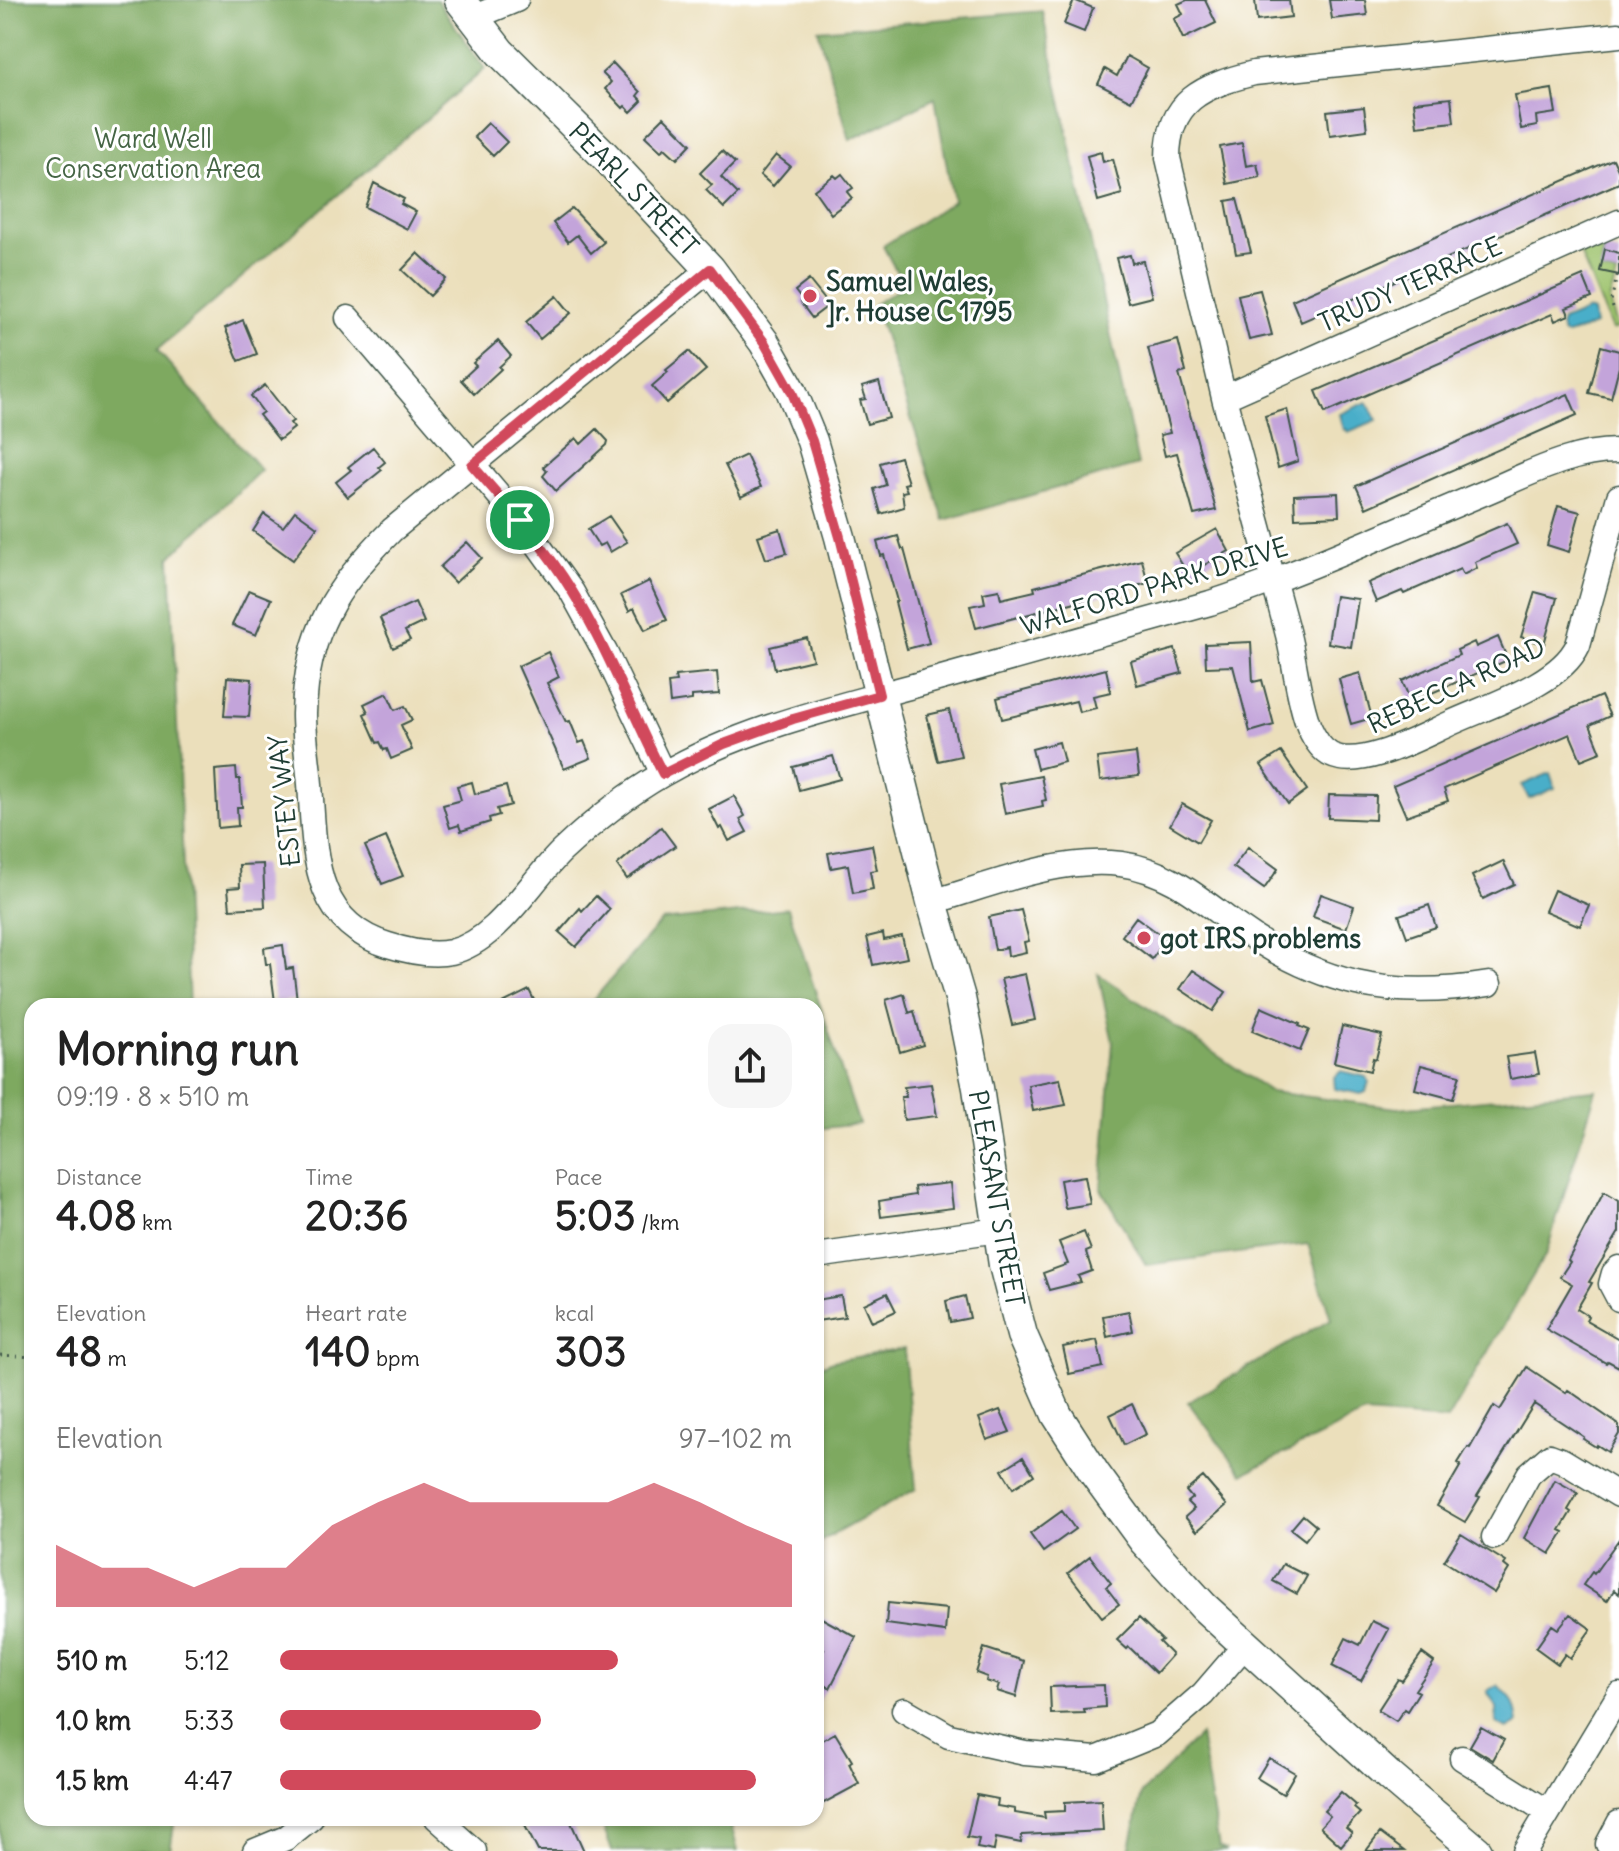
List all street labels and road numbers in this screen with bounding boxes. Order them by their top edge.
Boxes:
street label: PEARL STREET [562,115,706,263]
street label: TRUDY TERRACE [1313,229,1507,339]
street label: WALFORD PARK DRIVE [1016,530,1292,642]
street label: REBECCA ROAD [1362,629,1550,741]
street label: ESTEY WAY [261,733,307,868]
street label: PLEASANT STREET [962,1087,1032,1309]

